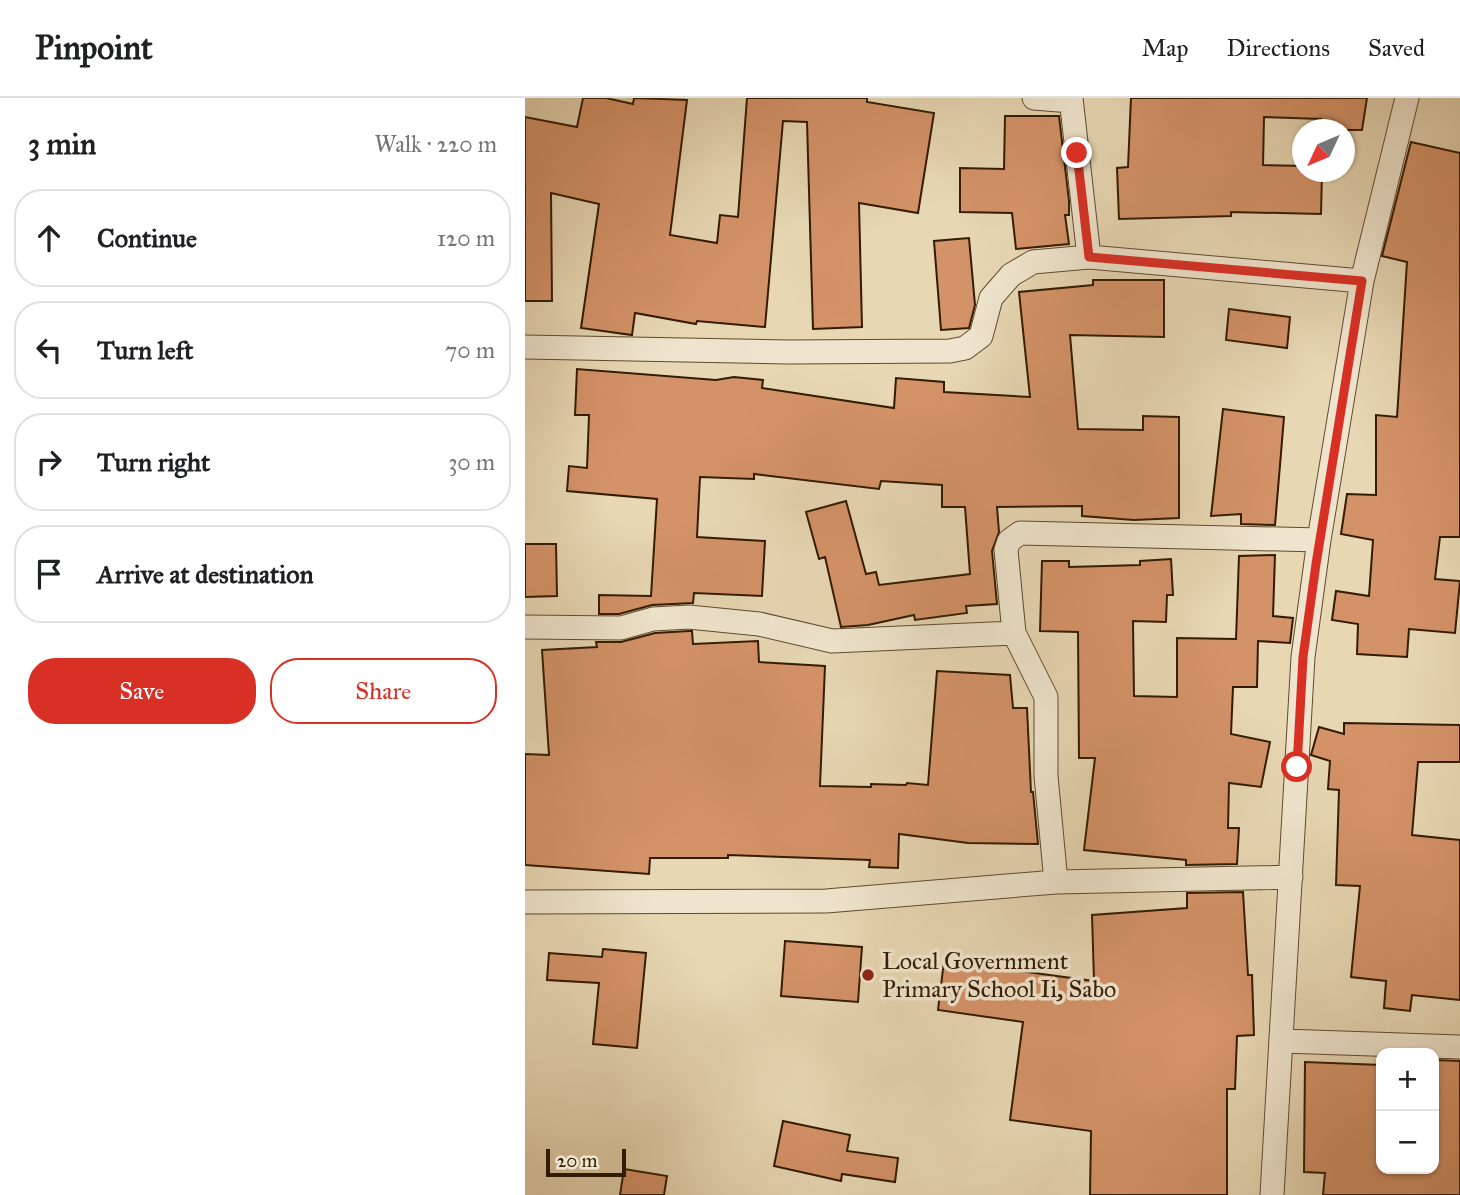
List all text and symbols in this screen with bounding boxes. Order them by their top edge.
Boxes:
text: Pinpoint [35,28,153,68]
text: Map [1142,33,1189,63]
text: Directions [1227,33,1330,63]
text: Saved [1368,33,1425,63]
north arrow [1292,119,1355,182]
text: 3 min [28,126,96,162]
text: Walk · 220 m [374,130,497,158]
route end [1061,137,1092,168]
icon: ahead [30,219,68,257]
text: Continue [97,222,197,254]
text: 120 m [437,224,495,252]
icon: left [30,331,68,369]
text: Turn left [97,334,193,366]
text: 70 m [445,336,495,364]
icon: right [30,443,68,481]
text: Turn right [97,446,210,478]
text: 30 m [448,448,495,476]
icon: arrive [30,555,68,593]
text: Arrive at destination [97,558,314,590]
button: Save [28,658,256,724]
button: Share [270,658,497,724]
route start [1281,751,1312,782]
place label: Local Government Primary School Ii, Sabo [882,946,1116,1004]
marker: Local Government Primary School Ii, Sabo [860,967,876,983]
map controls [1376,1048,1439,1174]
button: + [1376,1048,1439,1111]
button: − [1376,1111,1439,1174]
scale bar [546,1146,627,1178]
text: 20 m [557,1149,598,1172]

